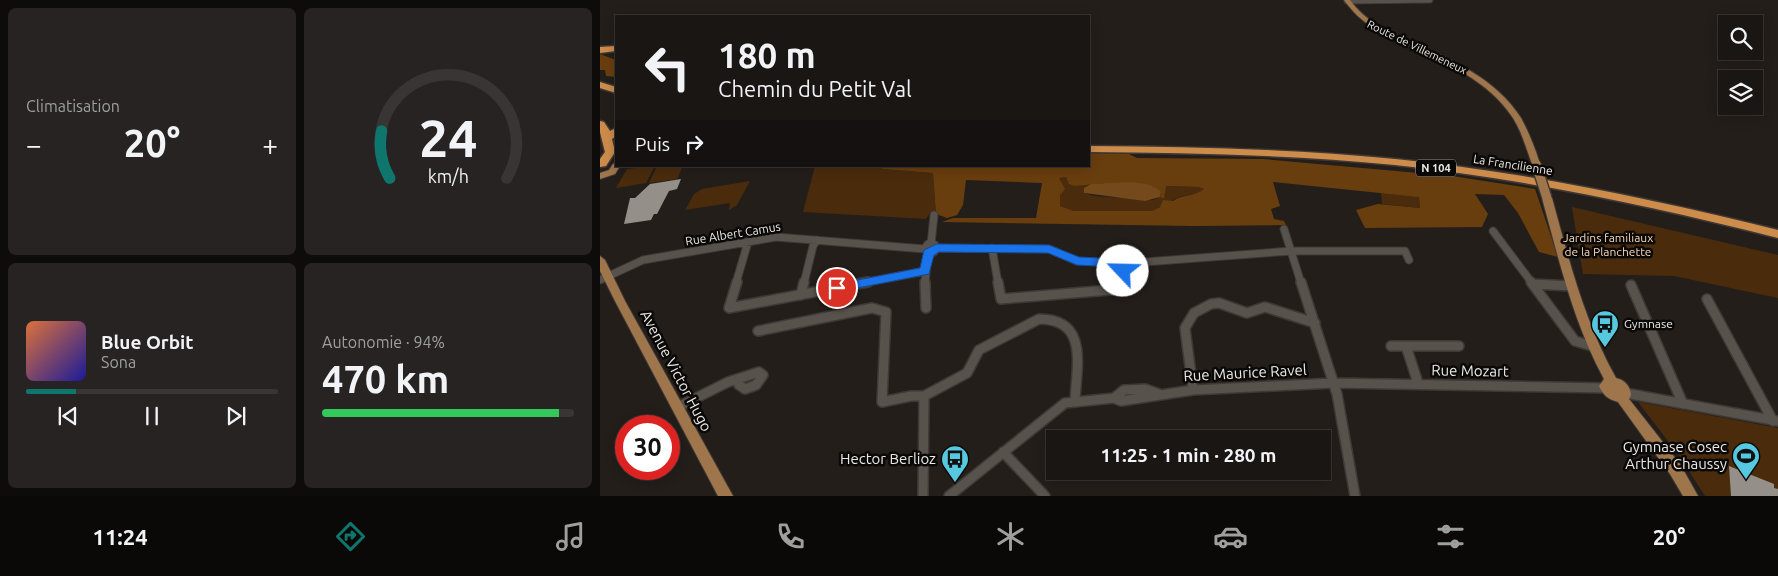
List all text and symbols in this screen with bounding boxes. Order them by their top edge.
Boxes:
map controls [1718,15,1763,115]
button: search [1718,15,1763,60]
street label: Route de Villemeneux [1365,18,1469,76]
icon: left [635,35,700,100]
text: 180 m [718,35,816,75]
button: layers [1718,70,1763,115]
text: Chemin du Petit Val [718,76,912,101]
text: Climatisation [26,97,120,115]
text: 24 [419,109,477,167]
text: 20° [124,122,180,164]
text: − [26,129,42,160]
text: + [262,129,278,160]
icon: right [680,130,708,158]
text: Puis [635,133,670,155]
street label: La Francilienne [1472,152,1554,177]
road number: N 104 [1416,160,1456,177]
text: km/h [427,166,469,186]
street label: Rue Albert Camus [684,220,781,247]
park label: Jardins familiaux de la Planchette [1563,231,1653,258]
position arrow [1096,244,1148,296]
pin [816,267,858,309]
icon: arrive [823,274,851,302]
street label: Avenue Victor Hugo [637,307,716,434]
bus stop icon: Gymnase [1590,309,1620,348]
place label: Gymnase [1624,317,1673,330]
text: Blue Orbit [101,331,194,353]
text: Autonomie · 94% [322,333,445,351]
text: Sona [101,353,136,371]
text: 470 km [322,358,449,400]
street label: Rue Maurice Ravel [1183,361,1307,384]
street label: Rue Mozart [1431,361,1509,380]
icon: previous [54,402,82,430]
icon: pause [138,402,166,430]
icon: next [222,402,250,430]
speed limit sign: 30 [615,415,680,480]
place label: Gymnase Cosec Arthur Chaussy [1623,438,1727,472]
sports icon: Gymnase Cosec Arthur Chaussy [1731,441,1761,480]
bus stop icon: Hector Berlioz [940,444,970,483]
text: 11:25 · 1 min · 280 m [1101,444,1276,466]
place label: Hector Berlioz [840,450,936,467]
icon: directions [333,519,368,554]
icon: music [553,519,588,554]
icon: phone [773,519,808,554]
icon: climate [993,519,1028,554]
icon: car [1213,519,1248,554]
icon: filters [1433,519,1468,554]
text: 11:24 [93,524,148,549]
text: 20° [1653,524,1685,549]

